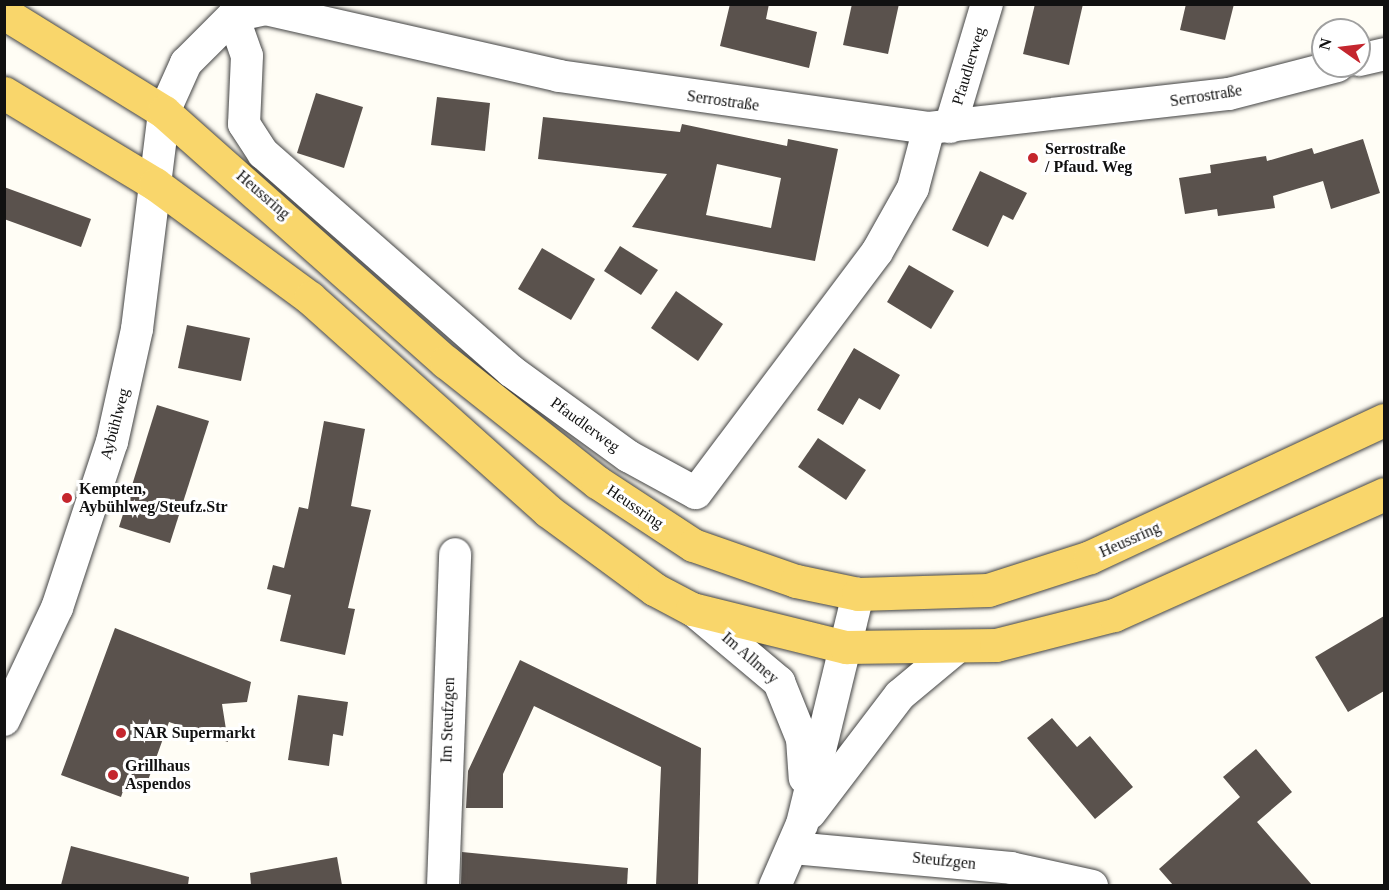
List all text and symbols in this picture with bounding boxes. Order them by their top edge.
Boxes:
north arrow [1311,18,1371,78]
street label: Pfaudlerweg [948,25,990,107]
text: N [1315,36,1335,52]
street label: Serrostraße [1169,81,1243,111]
street label: Serrostraße [686,86,760,116]
place label: Serrostraße / Pfaud. Weg [1045,139,1133,177]
marker: Serrostraße / Pfaud. Weg [1026,151,1040,165]
street label: Heussring [232,166,294,224]
street label: Aybühlweg [96,386,134,462]
street label: Pfaudlerweg [547,393,623,457]
place label: Kempten, Aybühlweg/Steufz.Str [79,479,228,517]
street label: Heussring [603,481,667,533]
marker: Kempten, Aybühlweg/Steufz.Str [60,491,74,505]
street label: Heussring [1096,518,1164,562]
street label: Im Allmey [717,628,783,688]
street label: Im Steufzgen [437,677,459,763]
place label: NAR Supermarkt [133,723,255,743]
marker: NAR Supermarkt [114,726,128,740]
place label: Grillhaus Aspendos [125,756,191,794]
marker: Grillhaus Aspendos [106,768,120,782]
street label: Steufzgen [911,848,977,874]

